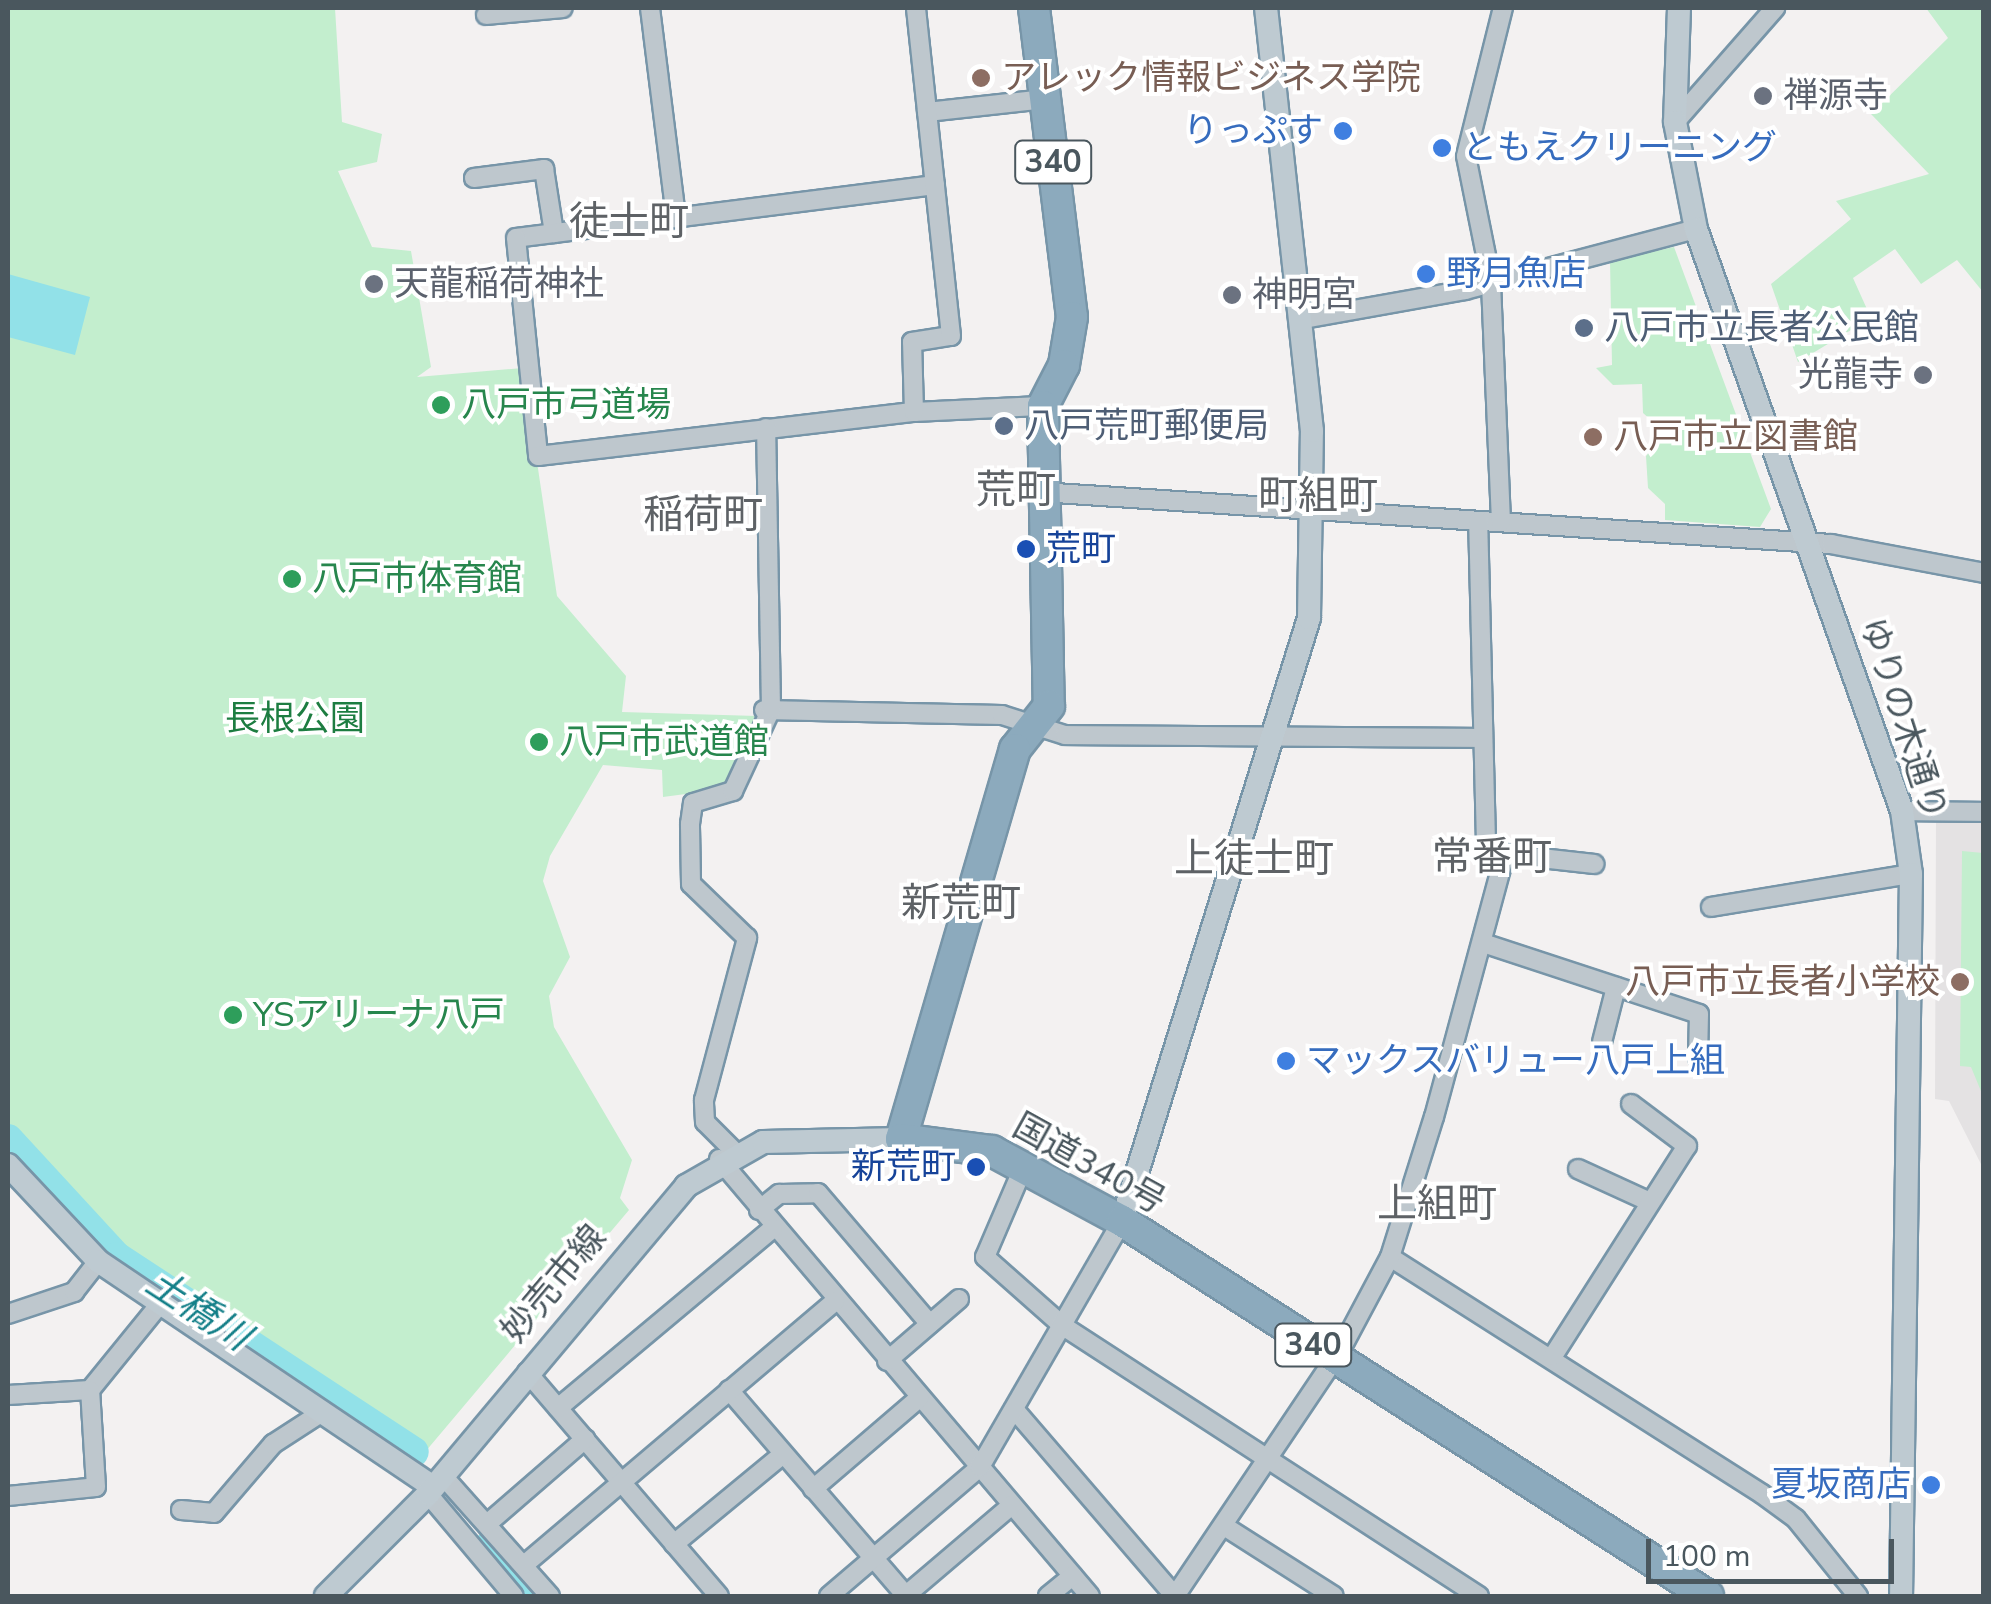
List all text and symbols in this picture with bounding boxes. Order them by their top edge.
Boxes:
place label: アレック情報ビジネス学院 [1001,57,1421,99]
marker: アレック情報ビジネス学院 [970,67,992,89]
place label: 禅源寺 [1783,75,1888,117]
marker: 禅源寺 [1752,85,1774,107]
place label: りっぷす [1183,110,1323,152]
marker: りっぷす [1332,120,1354,142]
place label: ともえクリーニング [1462,127,1777,169]
road number: 340 [1013,135,1093,189]
marker: ともえクリーニング [1431,137,1453,159]
district label: 徒士町 [569,198,689,246]
place label: 野月魚店 [1446,253,1586,295]
place label: 天龍稲荷神社 [394,263,604,305]
marker: 野月魚店 [1415,263,1437,285]
marker: 天龍稲荷神社 [363,273,385,295]
place label: 神明宮 [1252,274,1357,316]
marker: 神明宮 [1221,284,1243,306]
place label: 八戸市立長者公民館 [1604,307,1919,349]
marker: 八戸市立長者公民館 [1573,317,1595,339]
place label: 光龍寺 [1798,354,1903,396]
marker: 光龍寺 [1912,364,1934,386]
place label: 八戸市弓道場 [461,384,671,426]
marker: 八戸市弓道場 [430,394,452,416]
place label: 八戸荒町郵便局 [1024,405,1269,447]
marker: 八戸荒町郵便局 [993,415,1015,437]
place label: 八戸市立図書館 [1613,416,1858,458]
marker: 八戸市立図書館 [1582,426,1604,448]
district label: 荒町 [976,466,1056,514]
district label: 町組町 [1258,472,1378,520]
district label: 稲荷町 [643,491,763,539]
place label: 荒町 [1046,528,1116,570]
marker: 荒町 [1015,538,1037,560]
place label: 八戸市体育館 [312,558,522,600]
marker: 八戸市体育館 [281,568,303,590]
street label: ゆりの木通り [1851,613,1955,825]
park label: 長根公園 [225,698,365,740]
place label: 八戸市武道館 [559,721,769,763]
marker: 八戸市武道館 [528,731,550,753]
district label: 常番町 [1432,833,1552,881]
district label: 上徒士町 [1174,835,1334,883]
district label: 新荒町 [901,879,1021,927]
place label: 八戸市立長者小学校 [1625,961,1940,1003]
marker: 八戸市立長者小学校 [1949,971,1971,993]
place label: YSアリーナ八戸 [253,994,505,1036]
marker: YSアリーナ八戸 [222,1004,244,1026]
place label: マックスバリュー八戸上組 [1306,1040,1726,1082]
marker: マックスバリュー八戸上組 [1275,1050,1297,1072]
street label: 国道340号 [1005,1105,1173,1223]
place label: 新荒町 [851,1146,956,1188]
marker: 新荒町 [965,1156,987,1178]
district label: 上組町 [1377,1180,1497,1228]
street label: 妙売市線 [493,1217,615,1351]
water label: 土橋川 [138,1260,258,1360]
road number: 340 [1273,1318,1353,1372]
place label: 夏坂商店 [1771,1464,1911,1506]
marker: 夏坂商店 [1920,1474,1942,1496]
scale bar [1651,1519,1898,1581]
text: 100 m [1663,1536,1750,1577]

